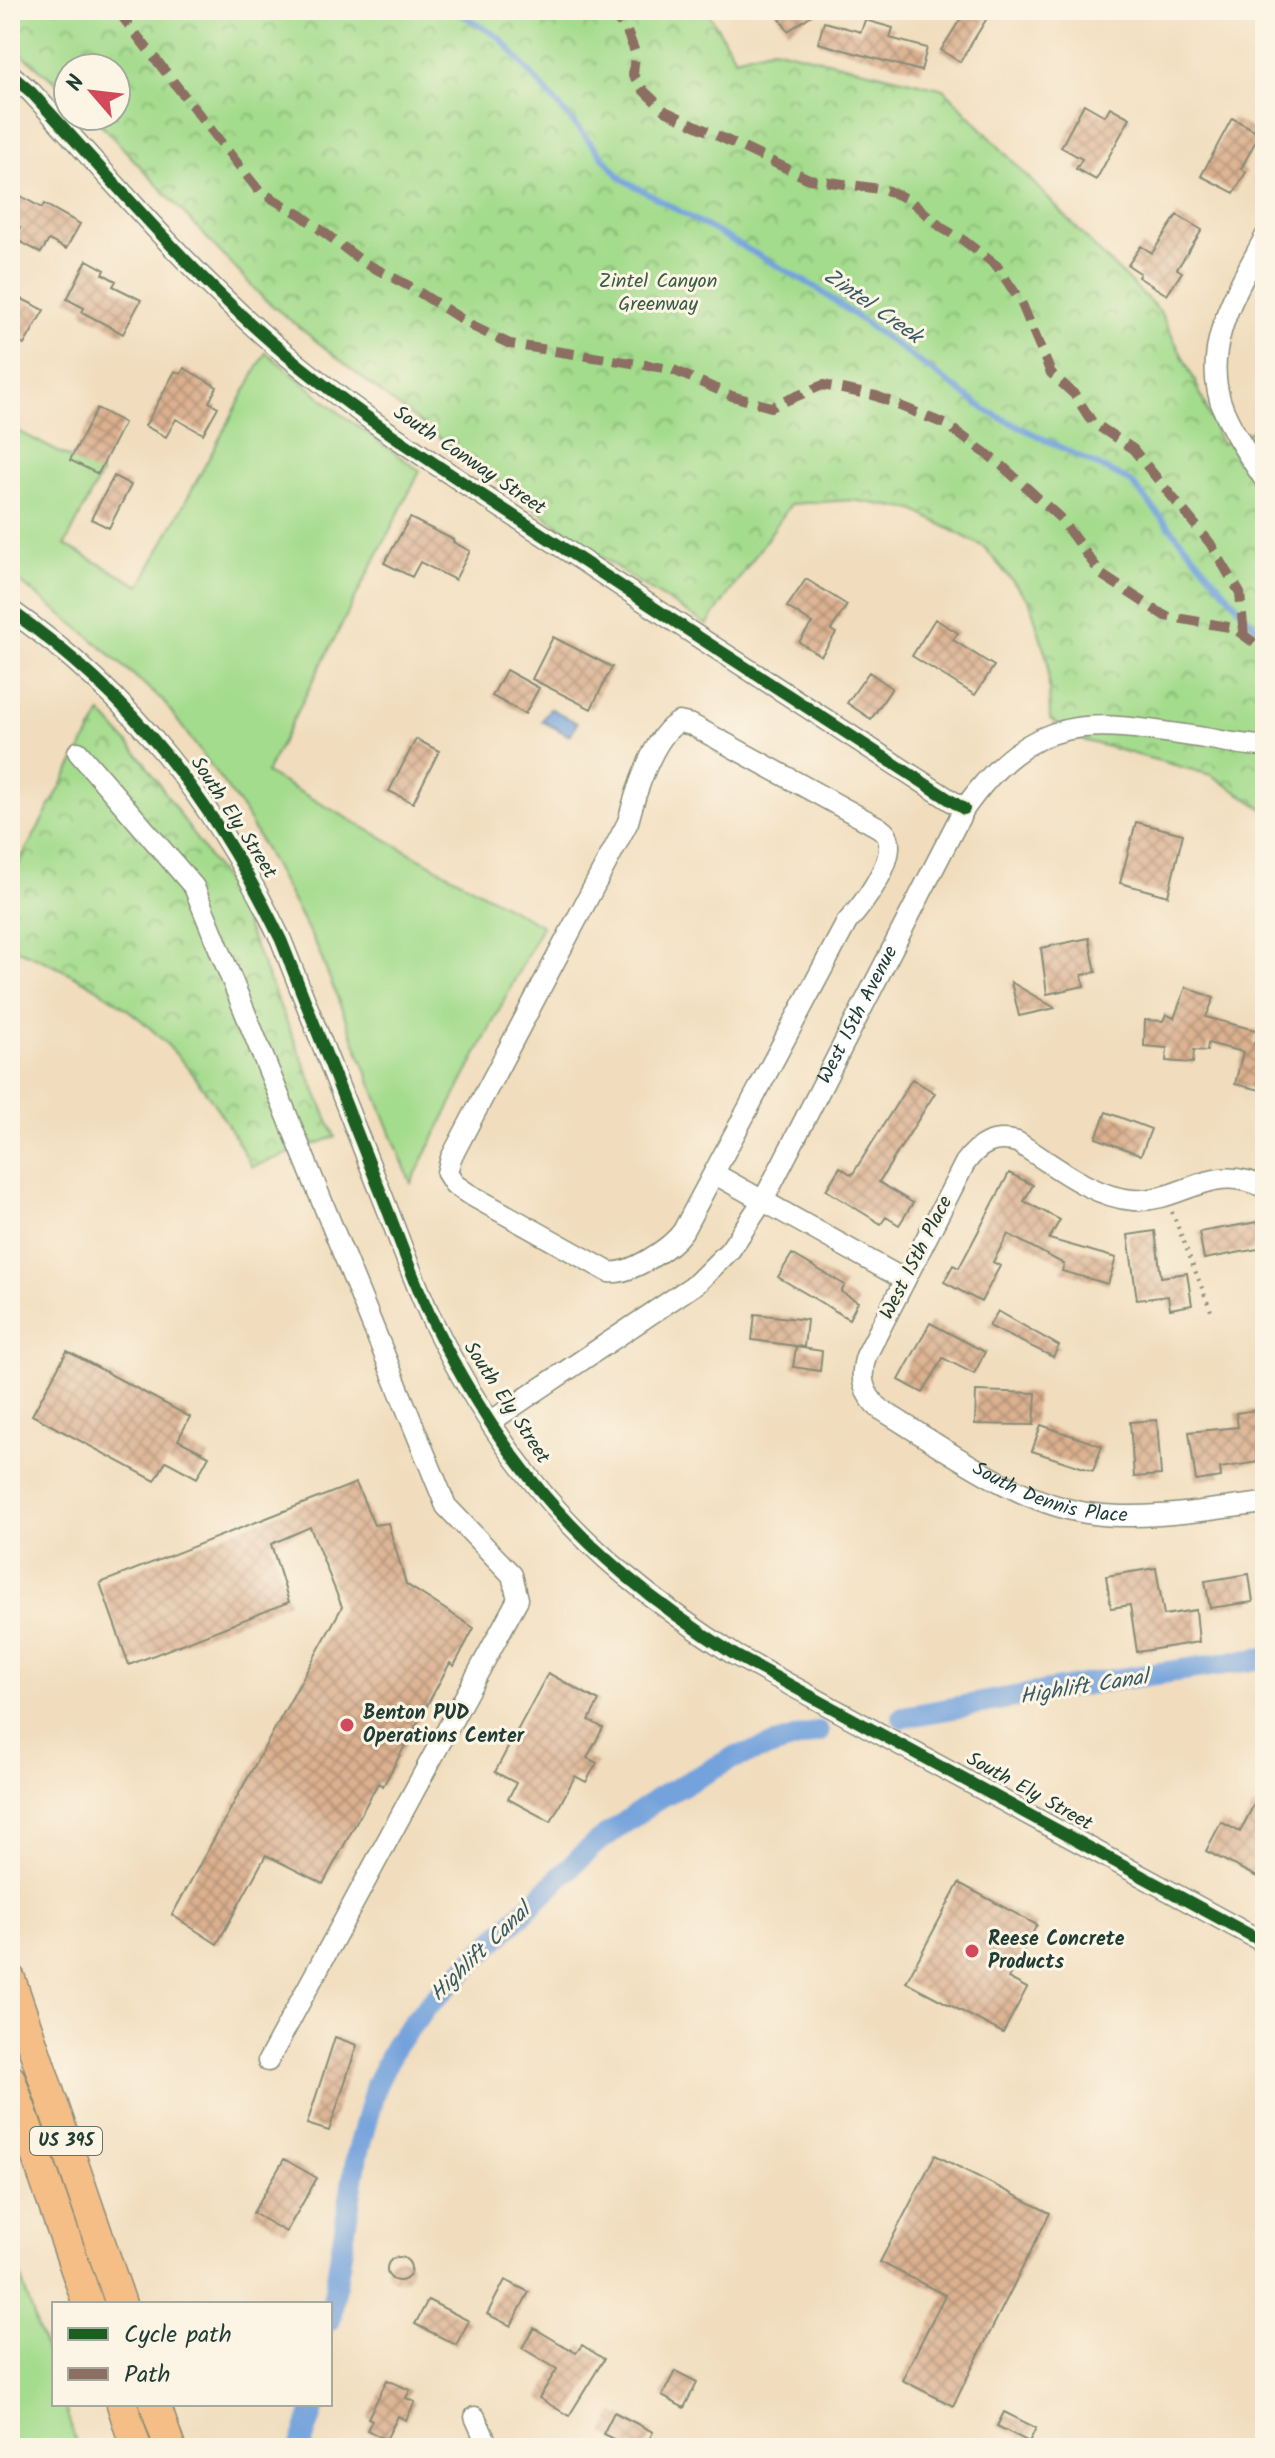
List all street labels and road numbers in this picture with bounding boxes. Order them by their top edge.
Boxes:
street label: South Conway Street [386,398,552,524]
street label: South Ely Street [181,750,285,886]
street label: West 15th Avenue [810,940,907,1090]
street label: West 15th Place [872,1190,962,1326]
street label: South Ely Street [454,1335,558,1471]
street label: South Dennis Place [966,1454,1128,1532]
street label: South Ely Street [960,1744,1098,1840]
road number: US 395 [30,2127,102,2155]

